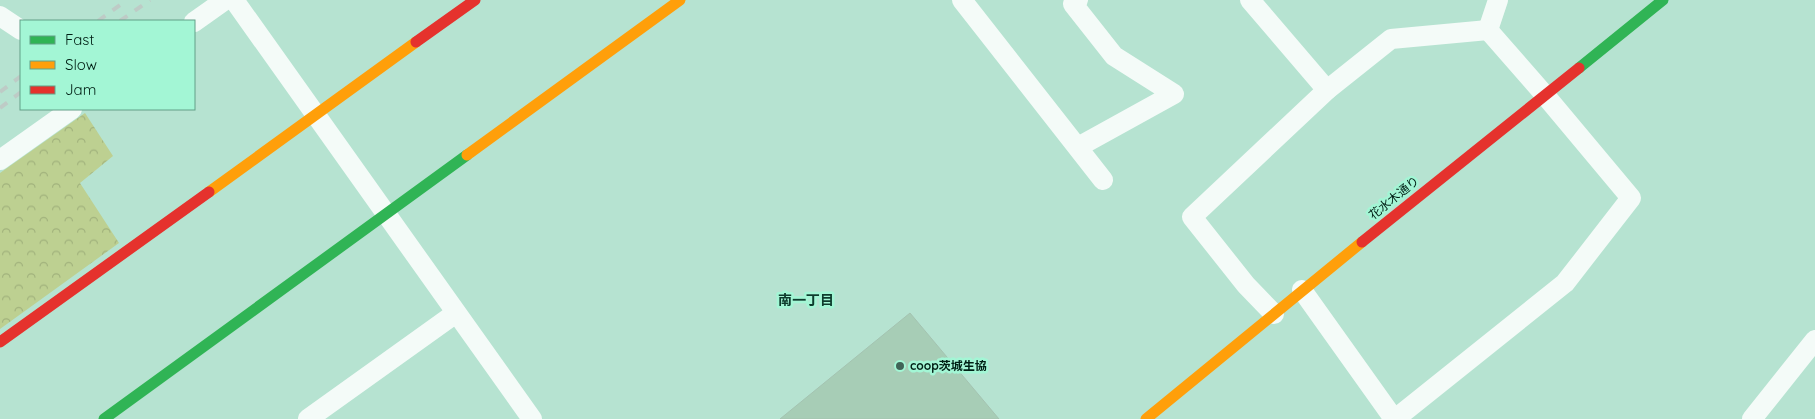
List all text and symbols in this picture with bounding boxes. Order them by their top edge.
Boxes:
legend [20,20,195,110]
text: Fast [65,30,94,49]
text: Slow [65,55,97,74]
text: Jam [65,80,96,99]
street label: 花水木通り [1366,173,1422,222]
district label: 南一丁目 [778,291,834,309]
place label: coop茨城生協 [910,358,987,373]
marker: coop茨城生協 [894,360,906,372]

